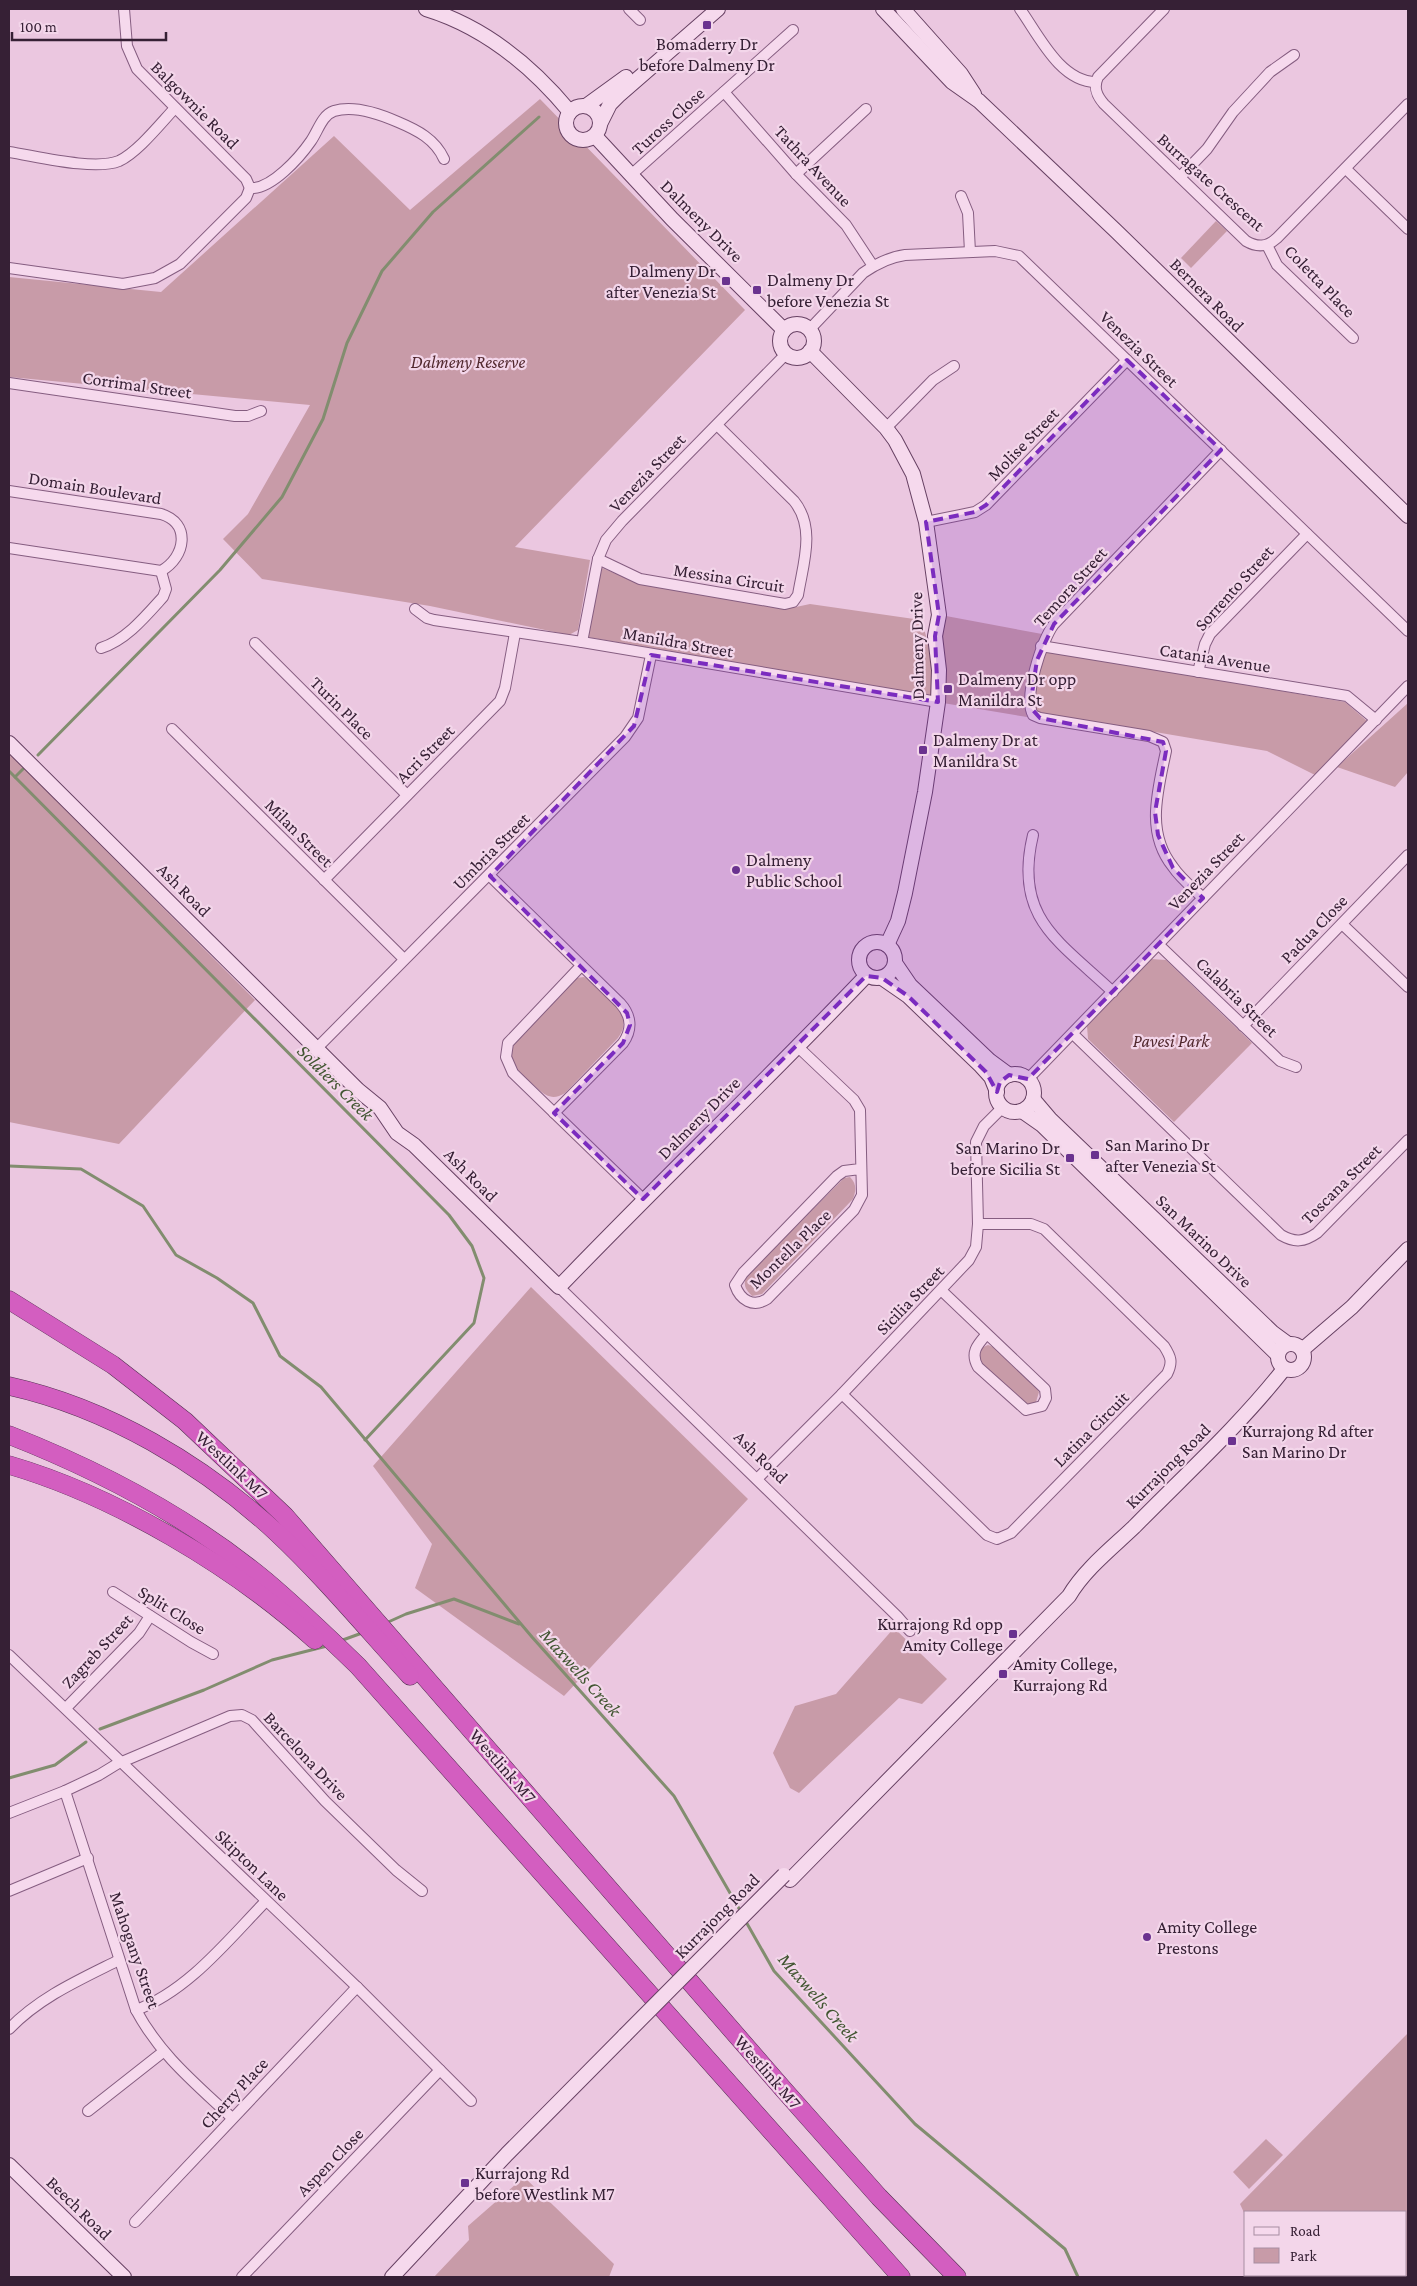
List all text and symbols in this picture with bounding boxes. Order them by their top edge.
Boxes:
scale bar [12,10,166,42]
text: 100 m [20,19,57,35]
marker: Bomaderry Dr before Dalmeny Dr [701,19,713,31]
place label: Bomaderry Dr before Dalmeny Dr [639,34,775,75]
street label: Balgownie Road [147,57,243,153]
street label: Tuross Close [628,83,709,159]
street label: Tathra Avenue [770,121,856,211]
street label: Burragate Crescent [1153,129,1269,236]
street label: Dalmeny Drive [657,176,747,266]
street label: Coletta Place [1280,241,1360,321]
street label: Bernera Road [1166,254,1248,336]
place label: Dalmeny Dr after Venezia St [605,261,717,302]
place label: Dalmeny Dr before Venezia St [767,270,890,311]
marker: Dalmeny Dr after Venezia St [720,275,732,287]
marker: Dalmeny Dr before Venezia St [751,284,763,296]
street label: Venezia Street [1096,307,1183,392]
park label: Dalmeny Reserve [411,352,526,372]
street label: Corrimal Street [81,367,194,403]
street label: Molise Street [983,403,1064,485]
street label: Venezia Street [605,429,690,516]
street label: Domain Boulevard [27,468,163,508]
street label: Sorrento Street [1191,541,1278,635]
street label: Temora Street [1029,542,1112,631]
street label: Messina Circuit [672,559,787,597]
street label: Dalmeny Drive [906,592,928,700]
street label: Manildra Street [621,622,736,662]
street label: Catania Avenue [1158,639,1272,677]
place label: Dalmeny Dr opp Manildra St [958,669,1076,710]
street label: Turin Place [306,672,378,744]
marker: Dalmeny Dr opp Manildra St [942,683,954,695]
street label: Acri Street [392,720,459,787]
place label: Dalmeny Dr at Manildra St [933,730,1039,771]
marker: Dalmeny Dr at Manildra St [917,744,929,756]
street label: Milan Street [261,795,338,872]
street label: Umbria Street [448,808,534,894]
street label: Venezia Street [1164,827,1249,914]
place label: Dalmeny Public School [746,850,842,891]
street label: Ash Road [153,859,215,921]
marker: Dalmeny Public School [730,864,742,876]
street label: Padua Close [1277,891,1351,967]
street label: Calabria Street [1192,953,1283,1042]
park label: Pavesi Park [1133,1031,1210,1051]
water label: Soldiers Creek [293,1040,379,1125]
street label: Dalmeny Drive [654,1073,744,1163]
place label: San Marino Dr after Venezia St [1105,1135,1217,1176]
place label: San Marino Dr before Sicilia St [951,1138,1061,1179]
street label: Toscana Street [1297,1139,1386,1228]
street label: Ash Road [440,1144,502,1206]
marker: San Marino Dr after Venezia St [1089,1149,1101,1161]
marker: San Marino Dr before Sicilia St [1064,1152,1076,1164]
street label: San Marino Drive [1152,1190,1256,1292]
street label: Montella Place [745,1205,835,1293]
street label: Sicilia Street [872,1260,949,1339]
street label: Latina Circuit [1049,1386,1134,1471]
street label: Kurrajong Road [1121,1419,1216,1513]
place label: Kurrajong Rd after San Marino Dr [1242,1421,1374,1462]
street label: Westlink M7 [192,1427,272,1503]
street label: Ash Road [730,1427,792,1488]
marker: Kurrajong Rd after San Marino Dr [1226,1435,1238,1447]
street label: Split Close [135,1581,210,1639]
street label: Zagreb Street [57,1609,137,1693]
place label: Kurrajong Rd opp Amity College [877,1614,1003,1655]
water label: Maxwells Creek [535,1623,626,1721]
marker: Kurrajong Rd opp Amity College [1007,1628,1019,1640]
place label: Amity College, Kurrajong Rd [1013,1654,1117,1696]
marker: Amity College, Kurrajong Rd [997,1668,1009,1680]
street label: Barcelona Drive [260,1708,352,1804]
street label: Westlink M7 [466,1725,540,1807]
street label: Skipton Lane [211,1825,293,1905]
street label: Kurrajong Road [670,1869,765,1963]
street label: Mahogany Street [106,1889,165,2012]
place label: Amity College Prestons [1157,1917,1257,1958]
marker: Amity College Prestons [1141,1931,1153,1943]
water label: Maxwells Creek [774,1948,863,2047]
street label: Westlink M7 [731,2031,805,2113]
street label: Cherry Place [196,2053,272,2133]
street label: Aspen Close [293,2124,367,2200]
place label: Kurrajong Rd before Westlink M7 [475,2163,615,2204]
street label: Beech Road [42,2172,116,2244]
marker: Kurrajong Rd before Westlink M7 [459,2177,471,2189]
legend [1244,2211,1407,2276]
text: Road [1290,2223,1321,2239]
text: Park [1290,2248,1317,2264]

